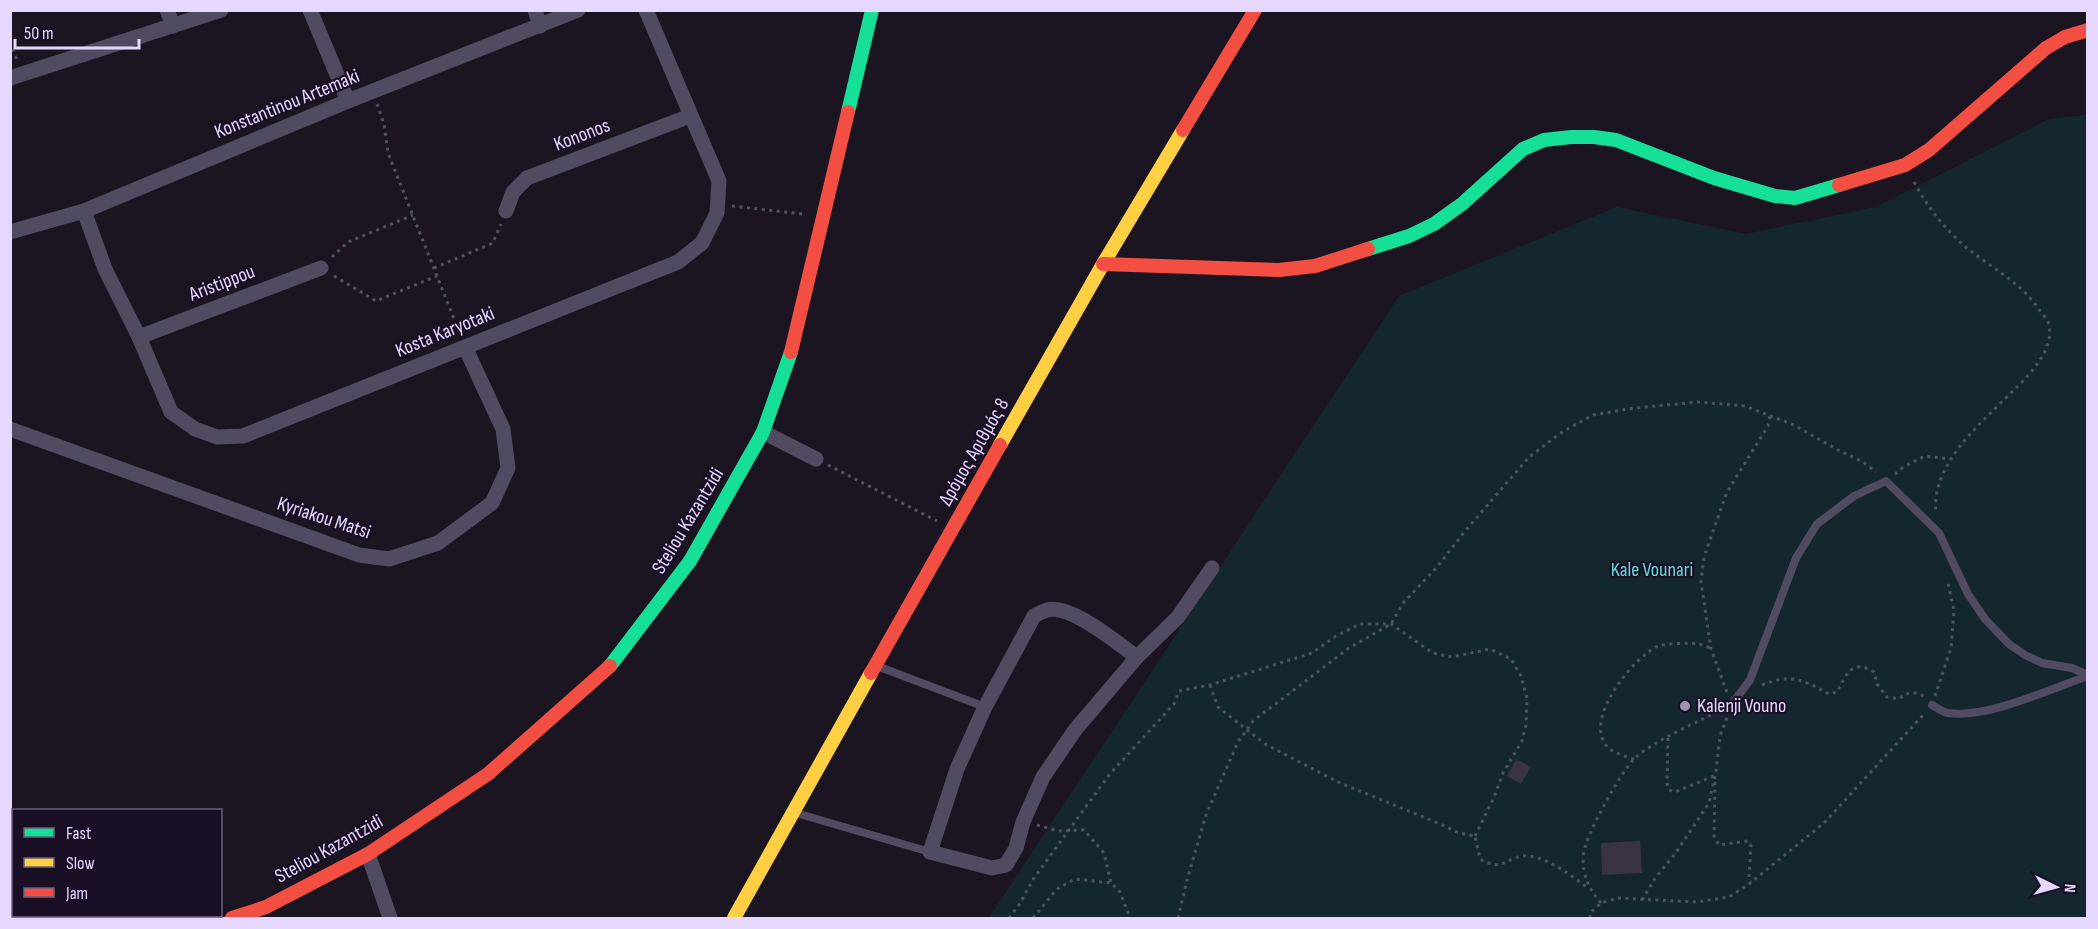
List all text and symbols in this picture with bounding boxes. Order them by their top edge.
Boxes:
scale bar [15,12,140,50]
text: 50 m [24,23,54,44]
street label: Konstantinou Artemaki [211,64,363,144]
street label: Kononos [551,113,613,157]
street label: Aristippou [185,260,258,307]
street label: Kosta Karyotaki [392,301,498,363]
street label: Δρόμος Αριθμός 8 [934,394,1014,510]
street label: Steliou Kazantzidi [647,464,729,578]
street label: Kyriakou Matsi [274,492,374,544]
park label: Kale Vounari [1611,558,1693,582]
place label: Kalenji Vouno [1697,694,1786,718]
marker: Kalenji Vouno [1678,699,1692,713]
legend [12,809,222,917]
street label: Steliou Kazantzidi [271,809,387,889]
text: Fast [66,823,92,844]
text: Slow [66,853,95,874]
north arrow [2026,857,2086,917]
text: Jam [65,883,88,904]
text: N [2060,883,2079,893]

